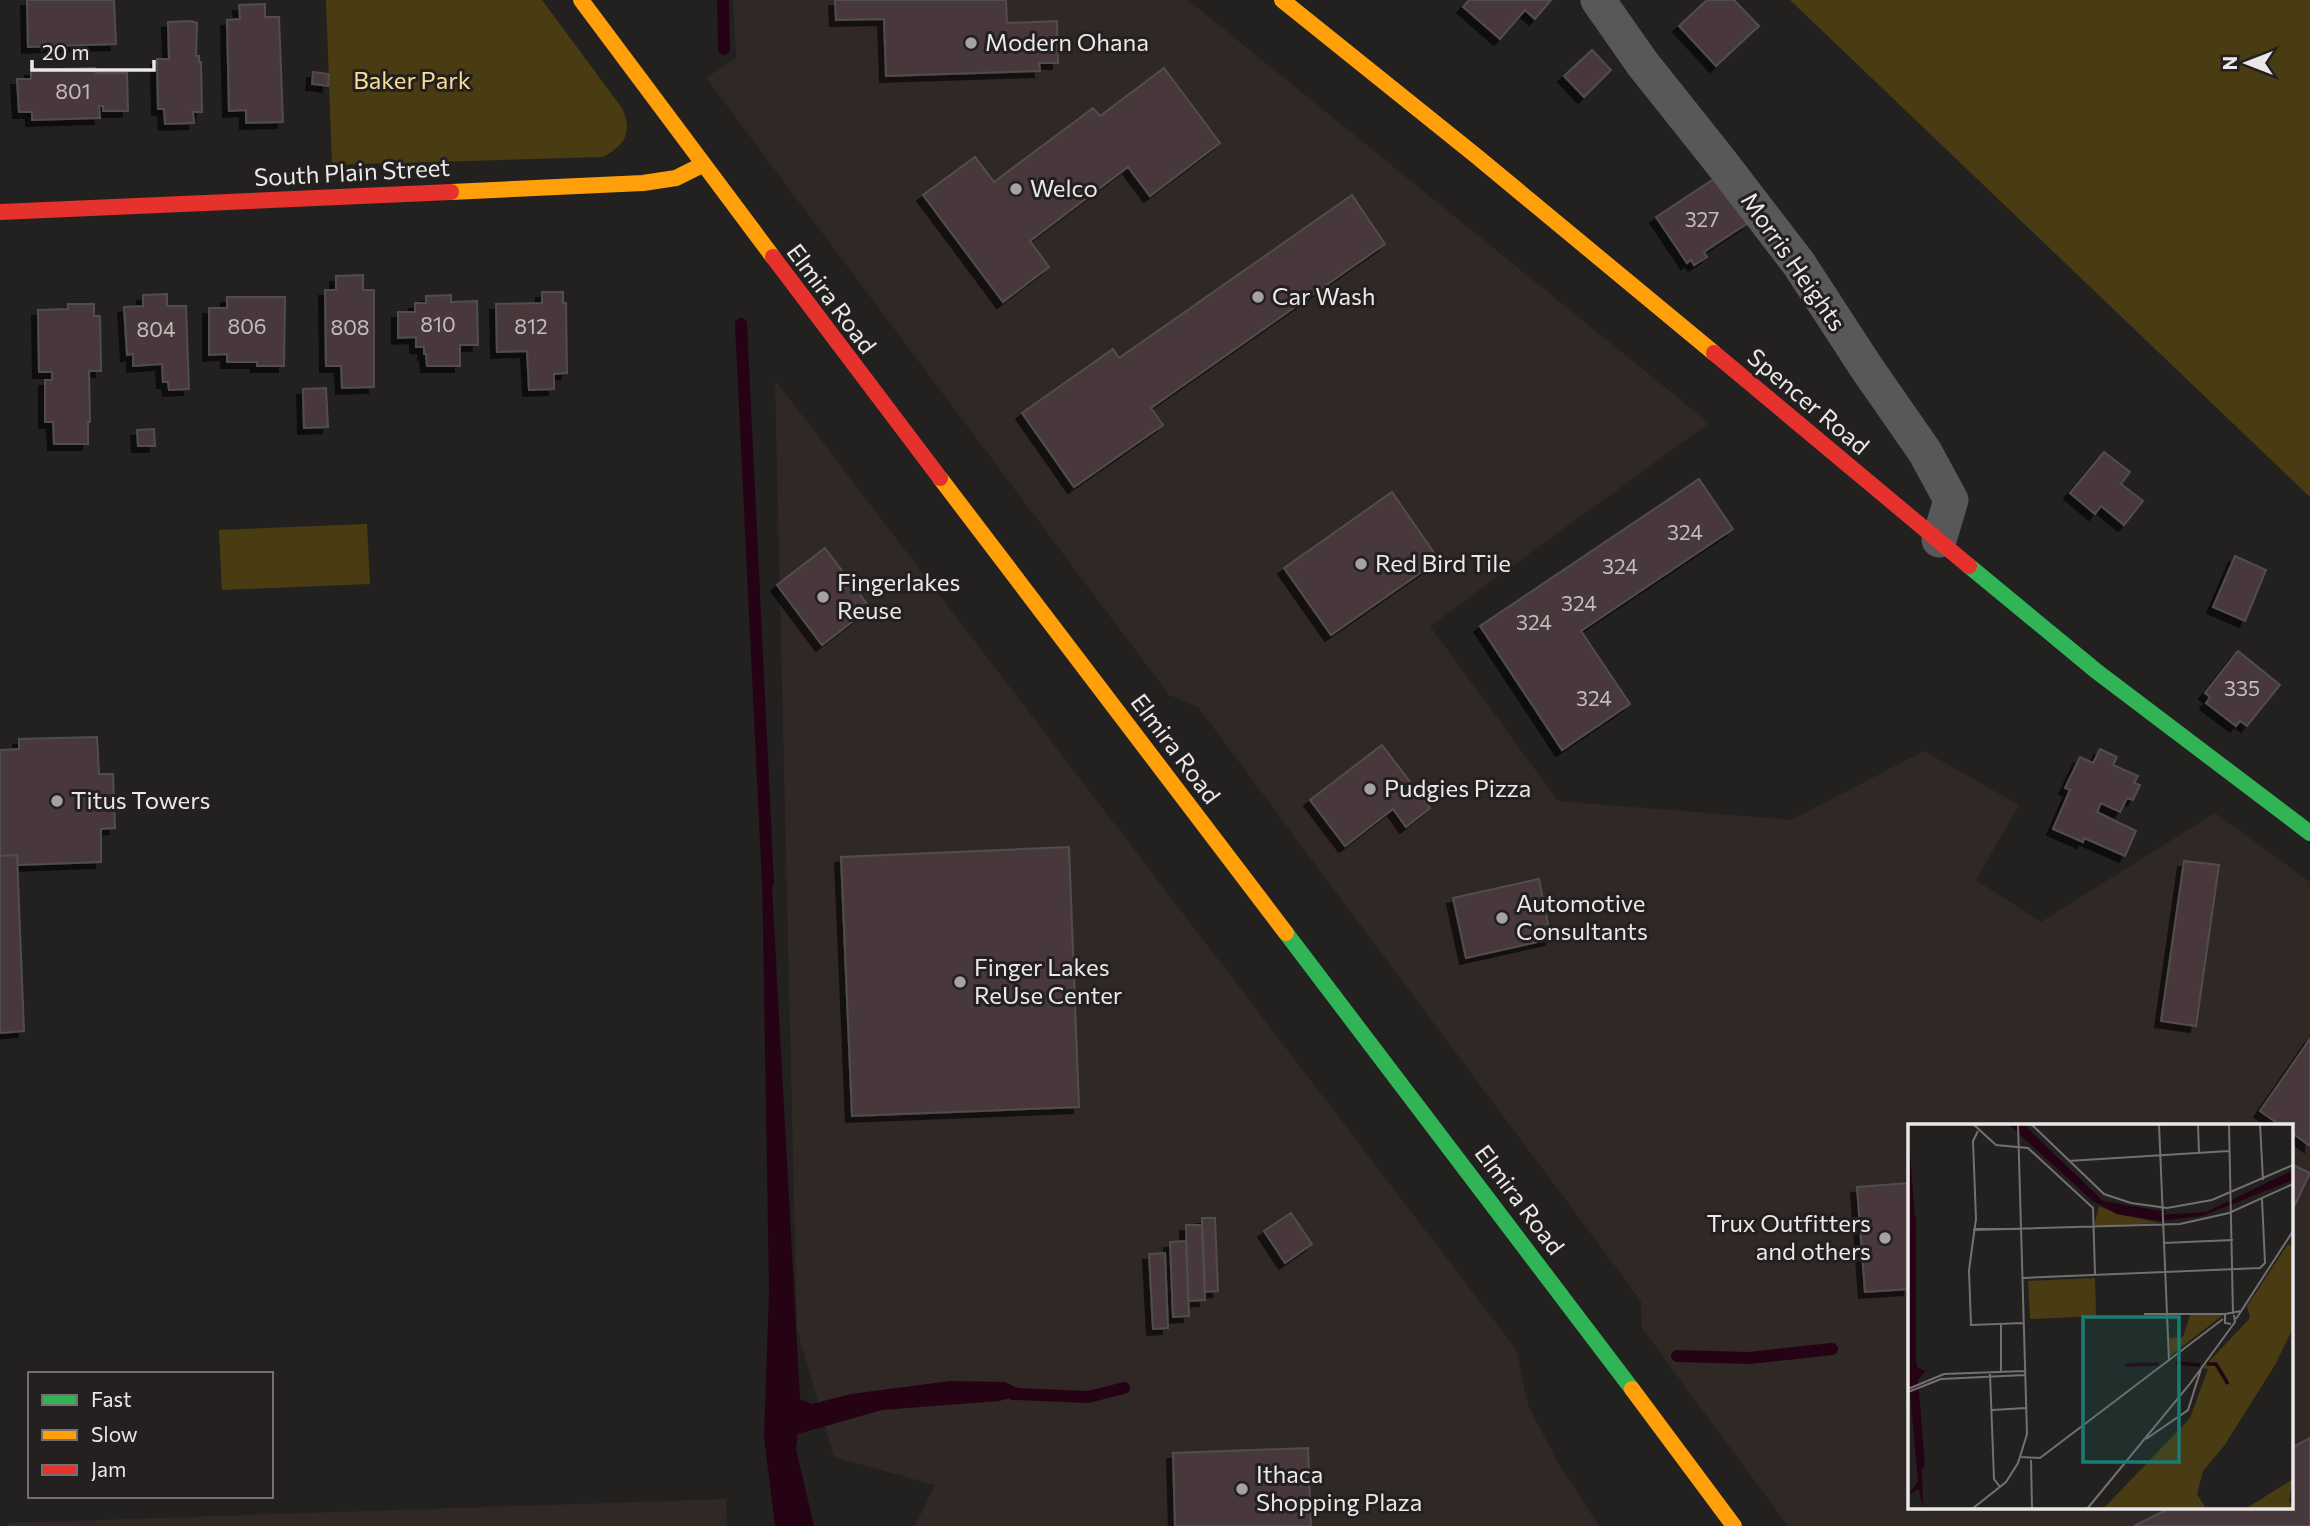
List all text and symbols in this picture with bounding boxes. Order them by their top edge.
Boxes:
place label: Modern Ohana [985,27,1149,56]
scale bar [32,28,154,72]
north arrow [2212,28,2282,98]
marker: Modern Ohana [963,35,979,51]
text: 20 m [42,39,90,64]
text: N [2218,56,2241,70]
park label: Baker Park [353,65,471,94]
house number: 801 [55,78,91,103]
street label: South Plain Street [253,152,451,191]
place label: Welco [1030,173,1098,202]
marker: Welco [1008,181,1024,197]
street label: Morris Heights [1736,186,1853,336]
house number: 327 [1685,206,1719,231]
street label: Elmira Road [781,237,883,359]
place label: Car Wash [1272,281,1376,310]
marker: Car Wash [1250,289,1266,305]
house number: 810 [420,311,456,336]
house number: 806 [227,313,267,338]
house number: 812 [514,313,548,338]
house number: 808 [330,314,370,339]
house number: 804 [136,316,176,341]
street label: Spencer Road [1742,342,1876,460]
house number: 324 [1667,519,1703,544]
place label: Red Bird Tile [1375,548,1511,577]
house number: 324 [1602,553,1638,578]
marker: Red Bird Tile [1353,556,1369,572]
place label: Fingerlakes Reuse [837,567,960,624]
marker: Fingerlakes Reuse [815,589,831,605]
house number: 324 [1561,590,1597,615]
house number: 324 [1516,609,1552,634]
house number: 335 [2224,675,2260,700]
house number: 324 [1576,685,1612,710]
street label: Elmira Road [1125,687,1227,809]
place label: Pudgies Pizza [1384,773,1531,802]
marker: Pudgies Pizza [1362,781,1378,797]
place label: Titus Towers [71,785,210,814]
marker: Titus Towers [49,793,65,809]
place label: Automotive Consultants [1516,888,1648,945]
marker: Automotive Consultants [1494,910,1510,926]
place label: Finger Lakes ReUse Center [974,952,1123,1009]
marker: Finger Lakes ReUse Center [952,974,968,990]
inset map [1908,1124,2292,1508]
street label: Elmira Road [1469,1138,1571,1260]
place label: Trux Outfitters and others [1707,1208,1871,1265]
marker: Trux Outfitters and others [1877,1230,1893,1246]
legend [28,1372,273,1498]
text: Fast [91,1386,132,1411]
text: Slow [91,1421,138,1446]
text: Jam [91,1456,126,1481]
place label: Ithaca Shopping Plaza [1256,1459,1422,1516]
marker: Ithaca Shopping Plaza [1234,1481,1250,1497]

